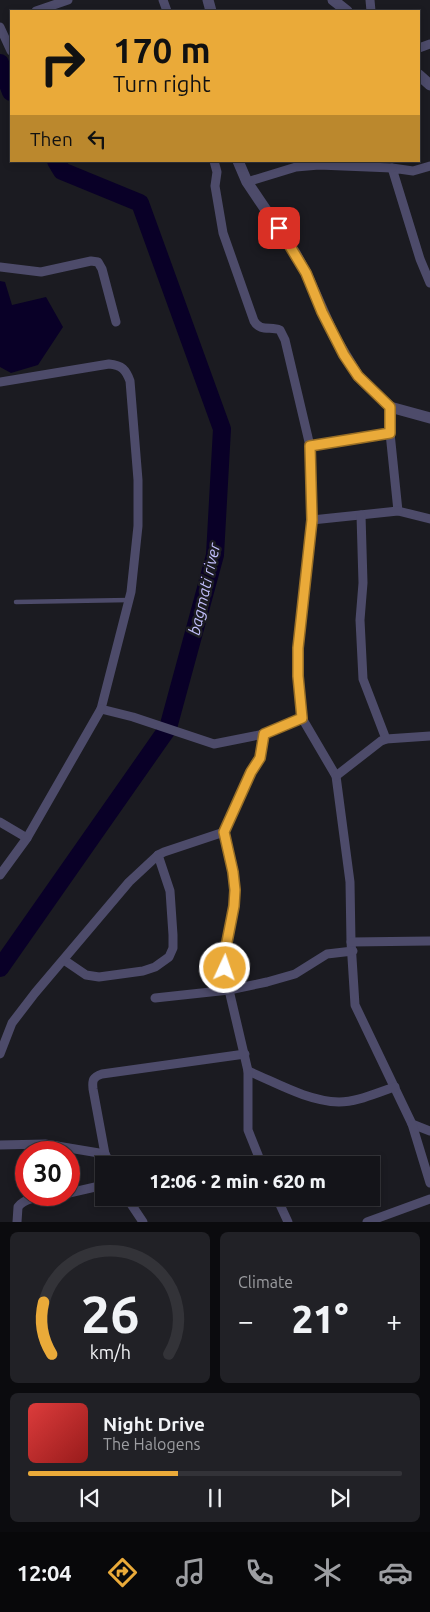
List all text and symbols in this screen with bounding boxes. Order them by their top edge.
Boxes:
icon: right [30,30,95,95]
text: 170 m [113,30,211,70]
text: Turn right [113,71,211,96]
icon: left [83,125,111,153]
text: Then [30,128,73,150]
pin [258,207,300,249]
icon: arrive [265,214,293,242]
water label: bagmati river [185,540,224,637]
position arrow [198,941,250,993]
speed limit sign: 30 [15,1141,80,1206]
text: 12:06 · 2 min · 620 m [149,1170,326,1192]
text: Climate [238,1273,293,1291]
text: 26 [81,1285,139,1343]
text: 21° [292,1298,348,1340]
text: − [238,1305,254,1336]
text: + [386,1305,402,1336]
text: km/h [89,1342,131,1362]
text: Night Drive [103,1413,205,1435]
text: The Halogens [103,1435,201,1453]
icon: previous [76,1484,104,1512]
icon: pause [201,1484,229,1512]
icon: next [326,1484,354,1512]
icon: directions [105,1555,140,1590]
icon: music [173,1555,208,1590]
icon: phone [242,1555,277,1590]
icon: climate [310,1555,345,1590]
icon: car [378,1555,413,1590]
text: 12:04 [17,1560,72,1585]

